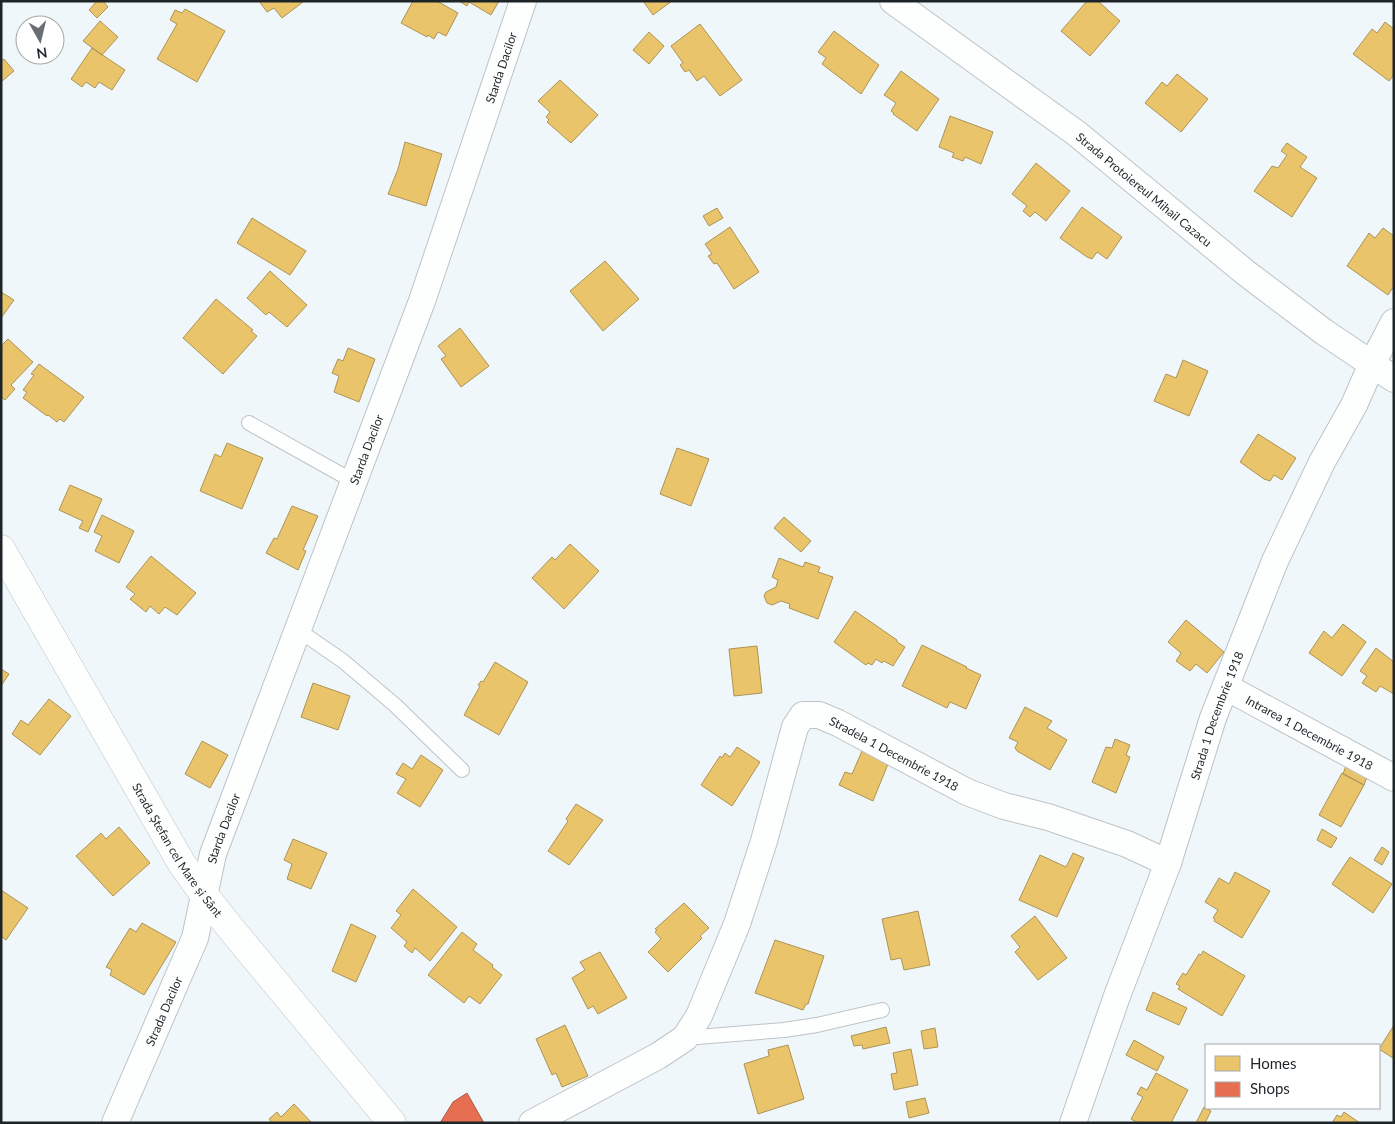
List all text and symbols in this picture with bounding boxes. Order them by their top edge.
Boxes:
north arrow [15,15,65,65]
street label: Starda Dacilor [482,29,520,105]
text: N [35,44,48,63]
street label: Strada Protoiereul Mihail Cazacu [1073,129,1215,249]
street label: Starda Dacilor [346,412,386,487]
street label: Strada 1 Decembrie 1918 [1187,649,1246,782]
street label: Intrarea 1 Decembrie 1918 [1243,692,1376,773]
street label: Stradela 1 Decembrie 1918 [827,713,961,794]
street label: Strada Ștefan cel Mare și Sânt [129,780,226,920]
street label: Starda Dacilor [204,790,243,865]
street label: Strada Dacilor [142,973,185,1048]
legend [1205,1044,1380,1109]
text: Homes [1250,1054,1296,1072]
text: Shops [1250,1079,1290,1097]

